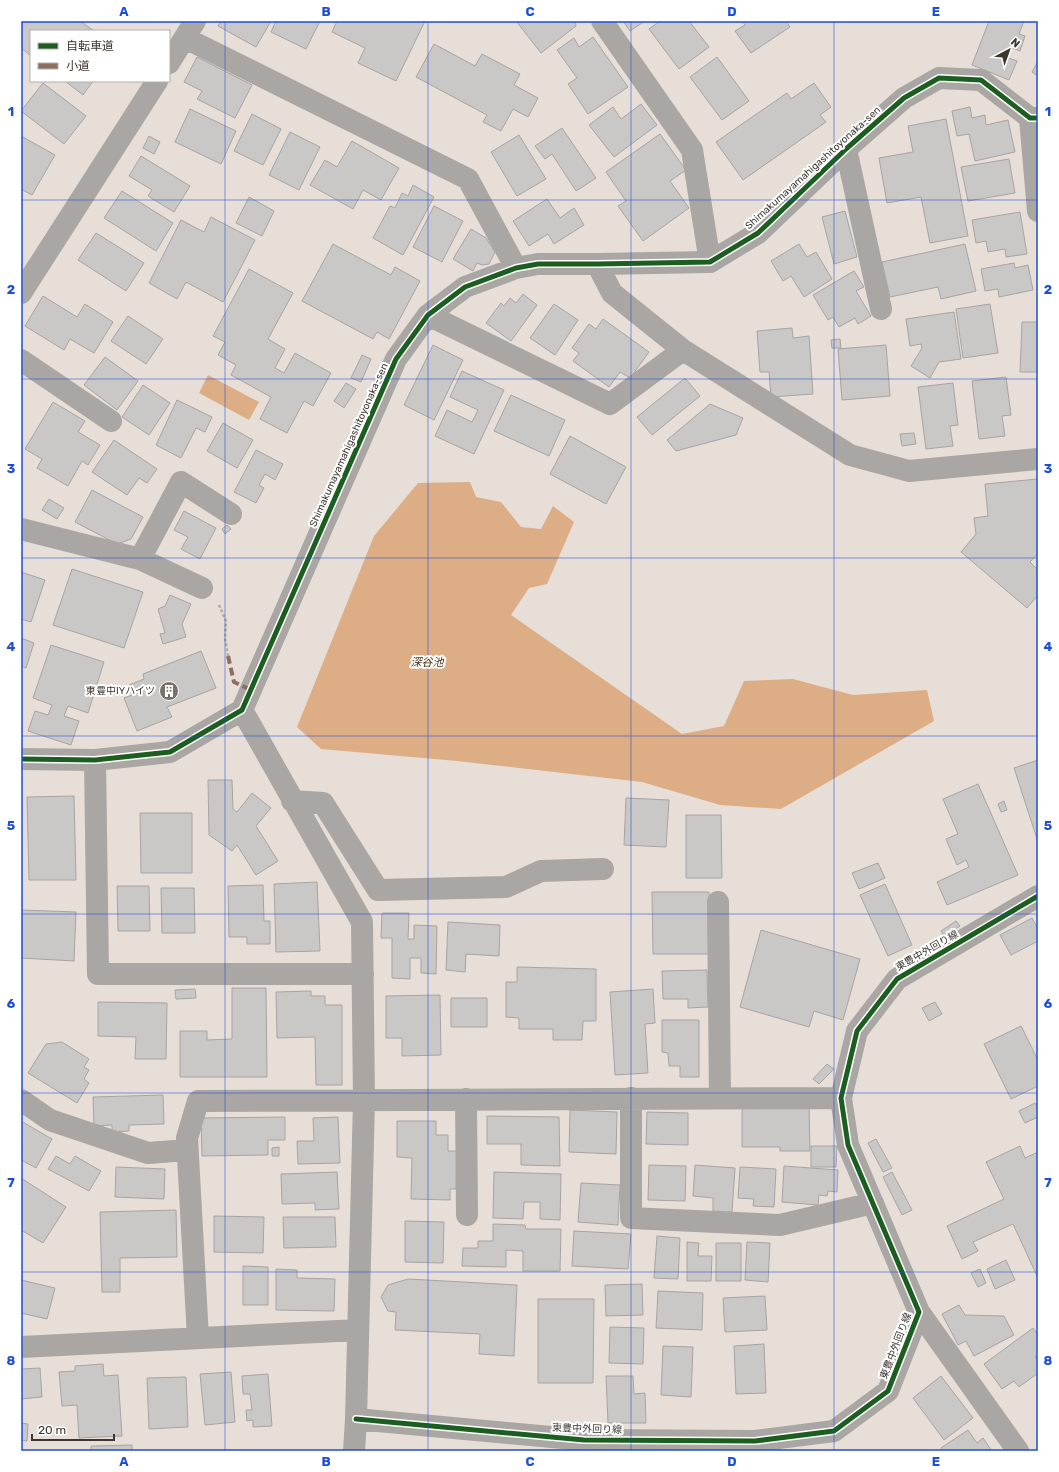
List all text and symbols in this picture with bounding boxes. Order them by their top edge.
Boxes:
text: A [119,4,129,19]
text: B [321,4,331,19]
text: C [525,4,535,19]
text: D [727,4,737,19]
text: E [932,4,940,19]
legend [30,30,170,82]
north arrow [989,30,1029,70]
text: N [1008,35,1023,50]
text: 自転車道 [66,39,114,53]
text: 小道 [66,59,90,73]
text: 1 [8,104,14,119]
street label: Shimakumayamahigashitoyonaka-sen [743,104,883,232]
text: 1 [1045,104,1051,119]
text: 2 [7,282,15,297]
text: 2 [1044,282,1052,297]
street label: Shimakumayamahigashitoyonaka-sen [307,361,391,529]
text: 3 [7,461,16,476]
text: 3 [1044,461,1053,476]
text: 4 [7,639,16,654]
text: 4 [1044,639,1053,654]
water label: 深谷池 [411,656,444,669]
building icon: 東豊中IYハイツ [158,680,180,702]
place label: 東豊中IYハイツ [86,685,155,697]
text: 5 [7,818,15,833]
text: 5 [1044,818,1052,833]
street label: 東豊中外回り線 [894,928,960,974]
text: 6 [7,996,16,1011]
text: 6 [1044,996,1053,1011]
text: 7 [7,1175,15,1190]
text: 7 [1044,1175,1052,1190]
street label: 東豊中外回り線 [878,1311,914,1381]
text: 8 [7,1353,16,1368]
text: 8 [1044,1353,1053,1368]
scale bar [32,1416,114,1442]
street label: 東豊中外回り線 [552,1422,622,1436]
text: 20 m [38,1423,66,1437]
text: A [119,1454,129,1469]
text: B [321,1454,331,1469]
text: C [525,1454,535,1469]
text: D [727,1454,737,1469]
text: E [932,1454,940,1469]

